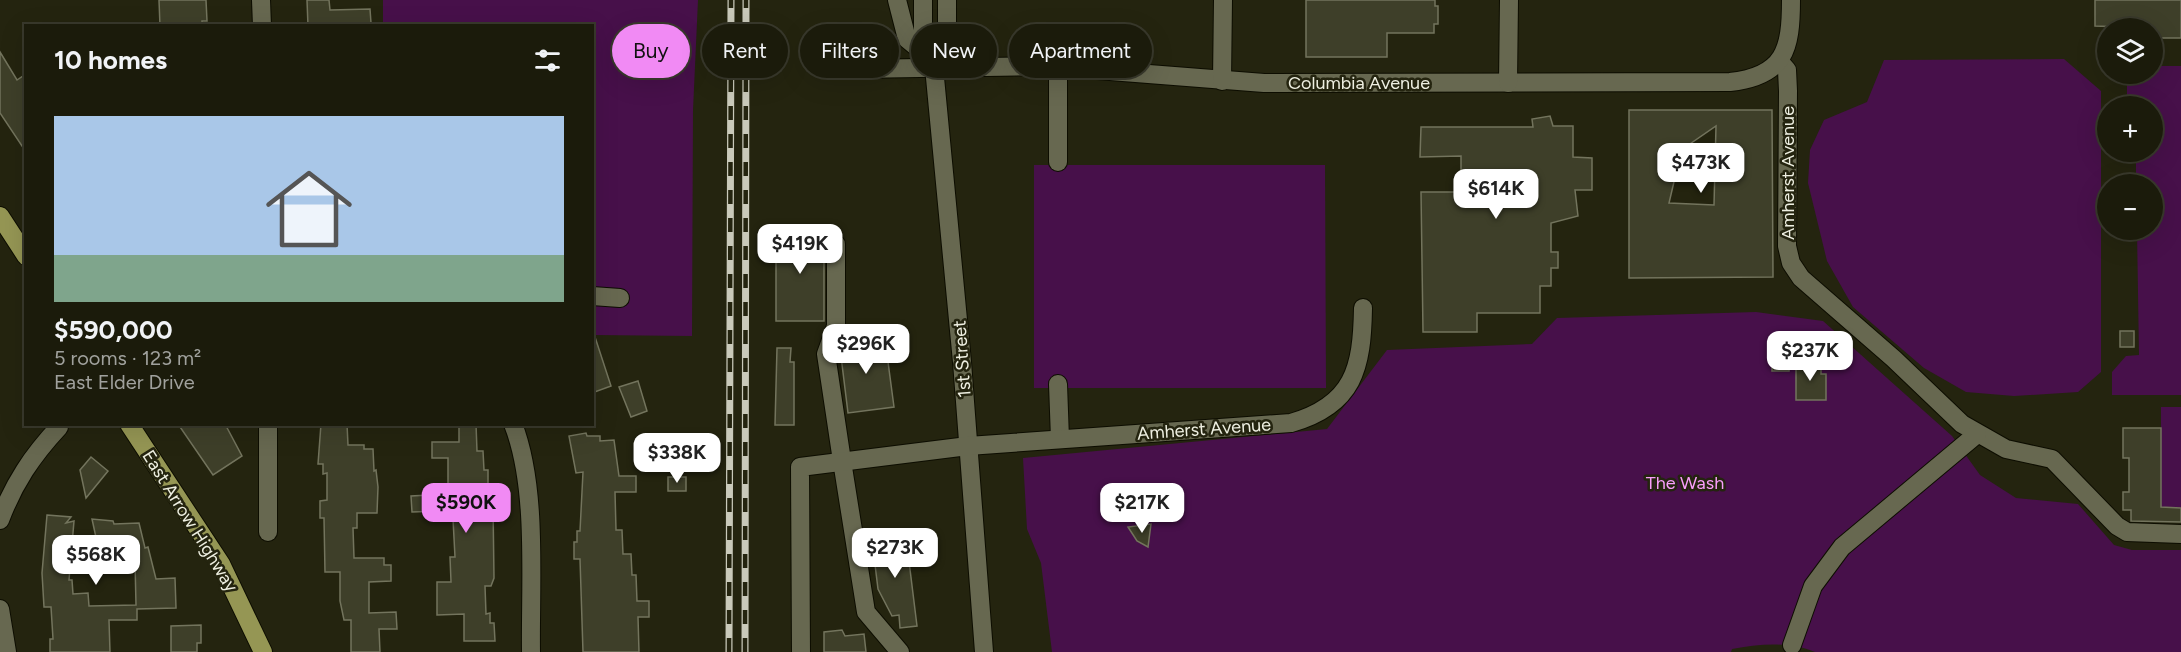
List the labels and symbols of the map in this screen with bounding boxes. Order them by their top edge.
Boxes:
street label: Columbia Avenue [1288,72,1430,94]
street label: Amherst Avenue [1777,106,1799,240]
pin: $473K [1659,143,1743,194]
pin: $614K [1454,169,1538,220]
pin: $419K [758,224,842,275]
street label: 1st Street [948,319,976,398]
pin: $296K [824,324,908,375]
pin: $237K [1768,331,1852,382]
street label: Amherst Avenue [1136,413,1272,445]
pin: $338K [635,433,719,484]
street label: East Arrow Highway [137,446,243,596]
park label: The Wash [1646,472,1724,494]
pin: $590K [424,483,508,534]
pin: $217K [1100,483,1184,534]
pin: $273K [853,528,937,579]
pin: $568K [54,535,138,586]

